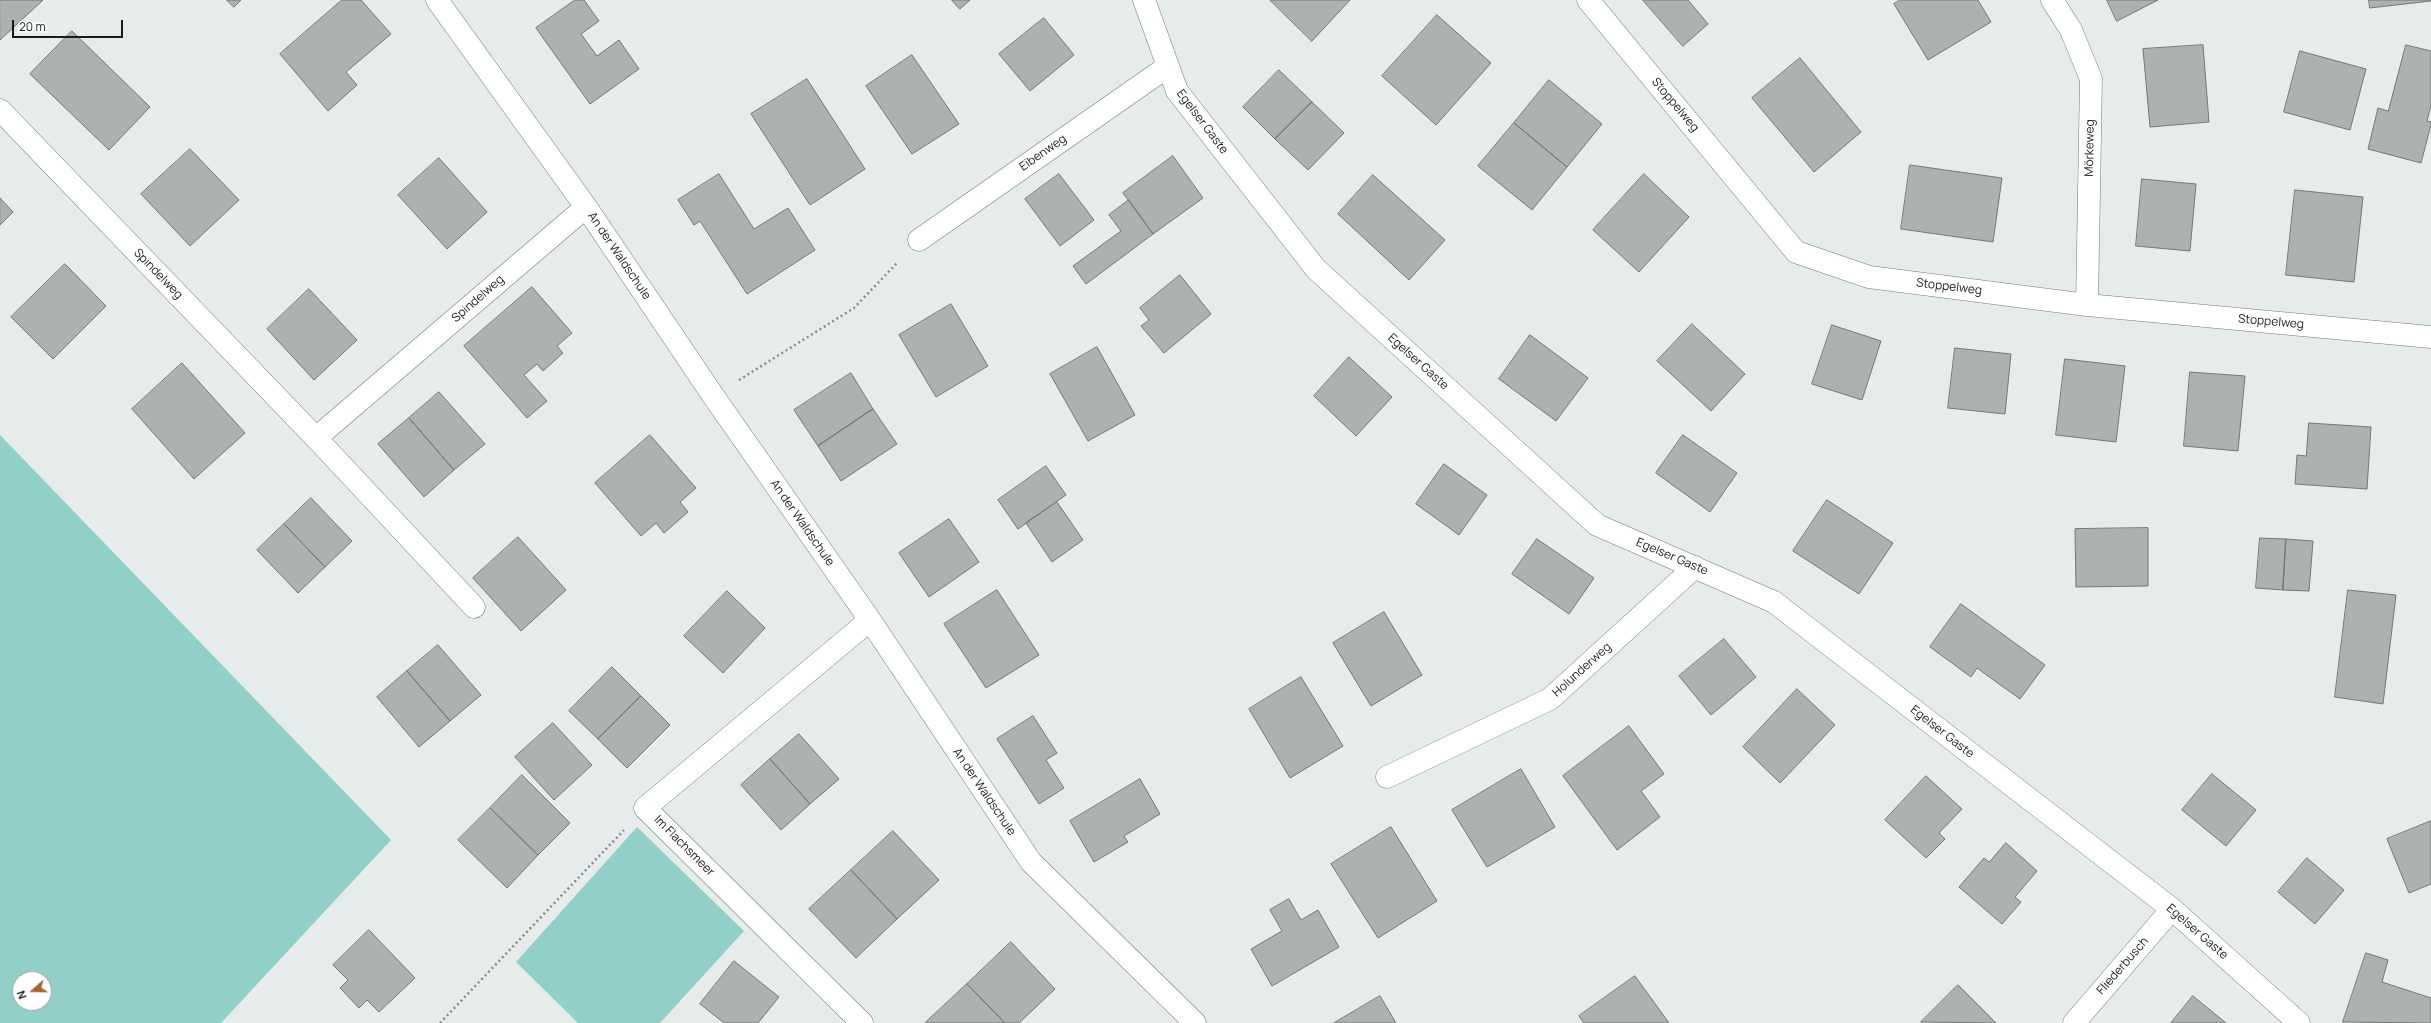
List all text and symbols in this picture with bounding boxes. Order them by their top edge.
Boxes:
scale bar [14,12,125,38]
text: 20 m [19,18,46,35]
street label: Stoppelweg [1648,75,1702,135]
street label: Egelser Gaste [1173,87,1231,157]
street label: Mörkeweg [2082,119,2098,177]
street label: Eibenweg [1017,132,1069,174]
street label: An der Waldschule [584,210,654,302]
street label: Spindelweg [130,246,186,302]
street label: Spindelweg [449,272,507,326]
street label: Stoppelweg [1915,276,1983,298]
street label: Stoppelweg [2237,312,2305,332]
street label: Egelser Gaste [1385,331,1451,393]
street label: An der Waldschule [767,477,837,569]
street label: Egelser Gaste [1634,535,1710,579]
street label: Holunderweg [1550,640,1614,700]
street label: Egelser Gaste [1907,703,1977,761]
street label: An der Waldschule [949,746,1019,838]
street label: Im Flachsmeer [651,813,717,879]
street label: Egelser Gaste [2163,901,2231,963]
street label: Fliederbusch [2094,934,2152,998]
north arrow [12,971,52,1011]
text: N [13,989,30,1001]

